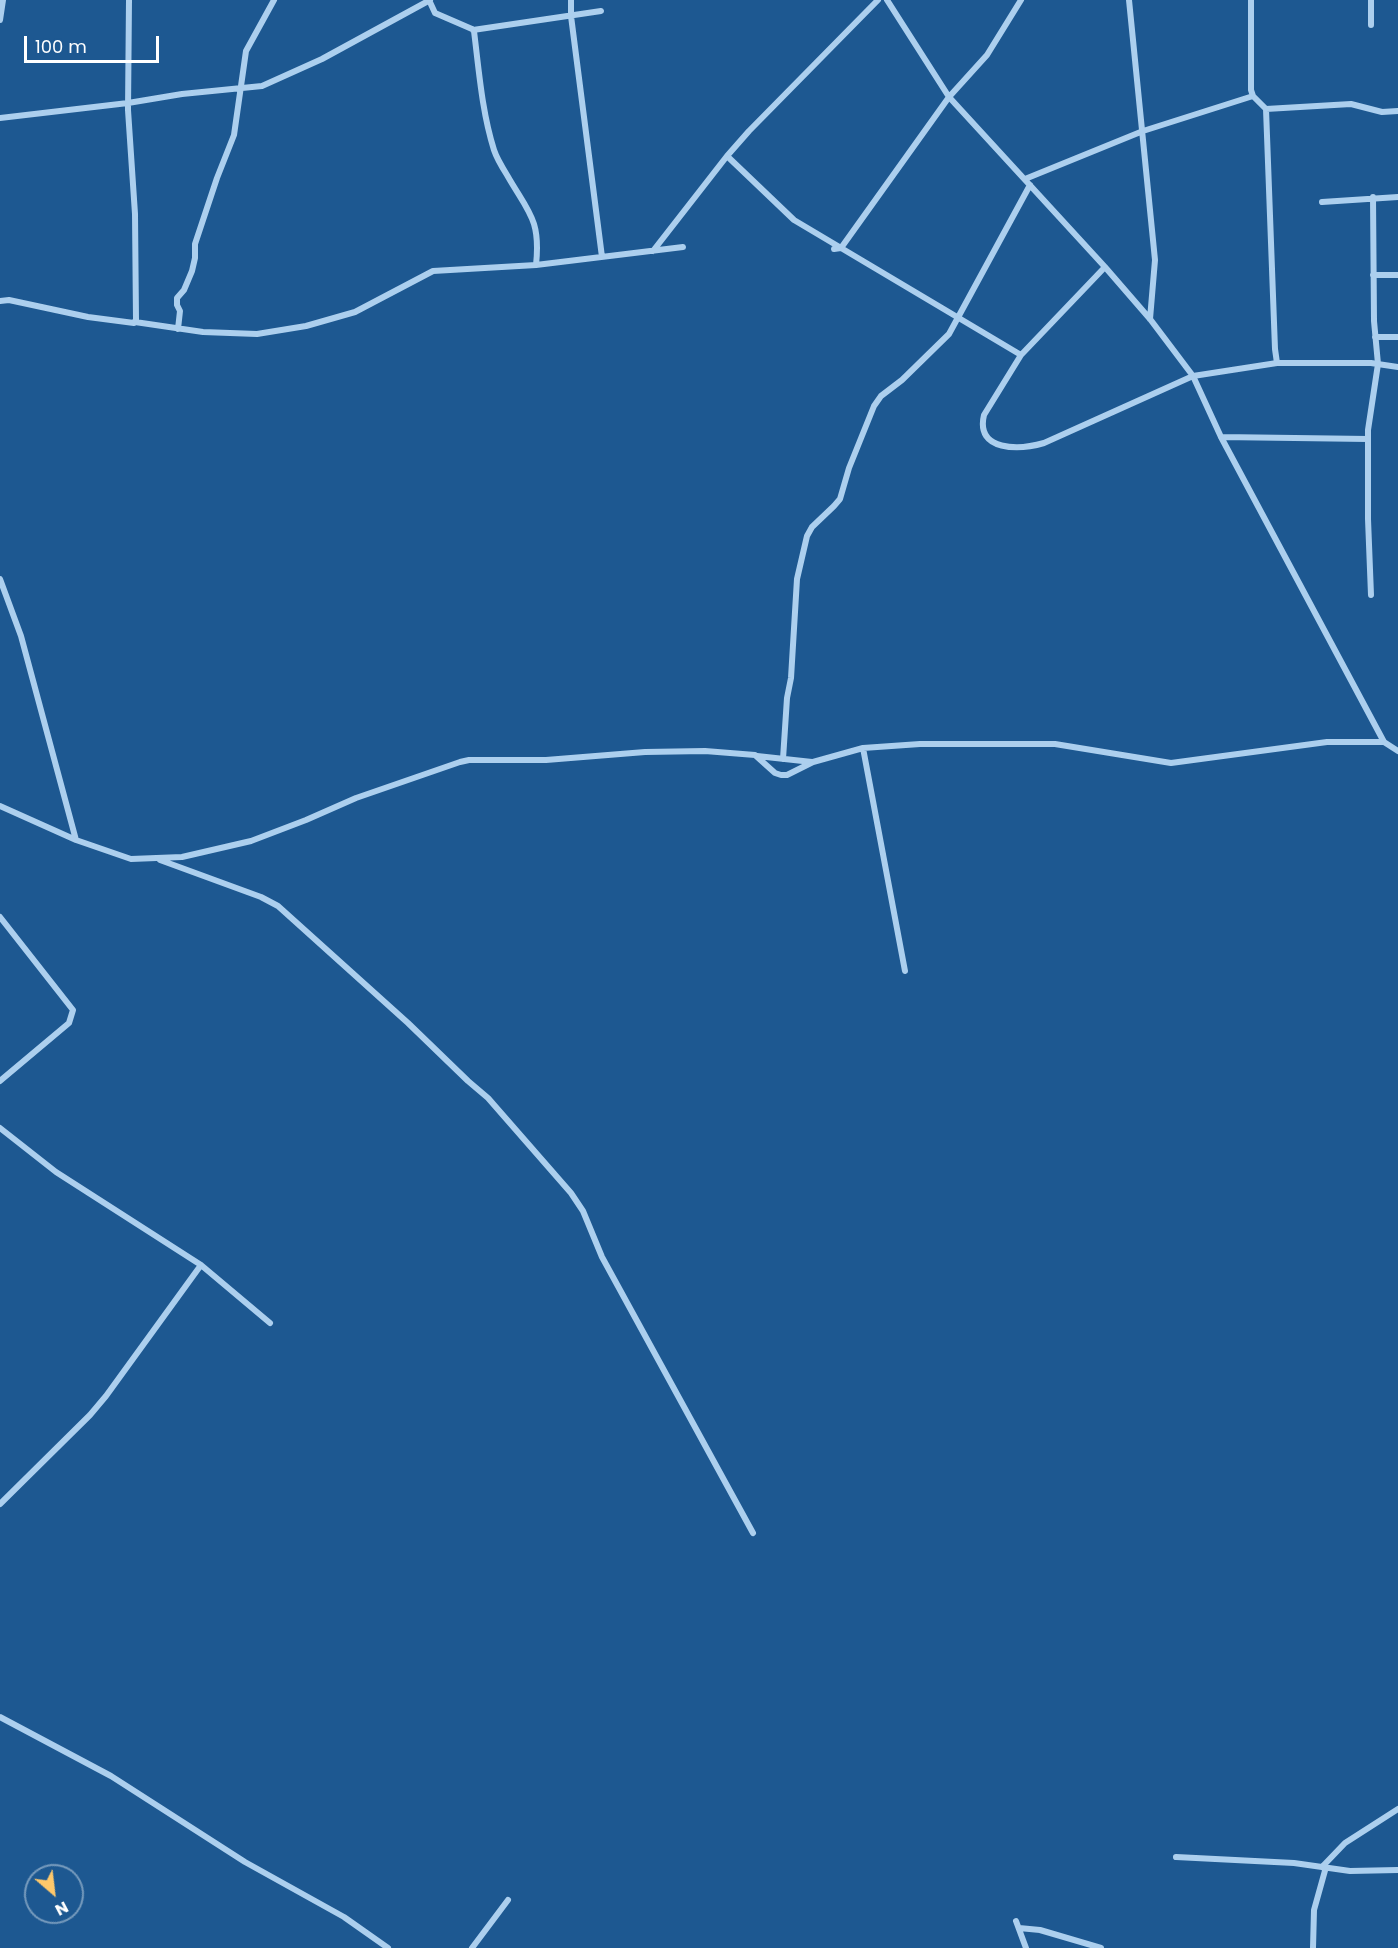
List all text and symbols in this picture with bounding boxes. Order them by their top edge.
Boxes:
scale bar [27,24,162,62]
text: 100 m [35,34,87,59]
north arrow [24,1864,84,1924]
text: N [51,1896,72,1922]

